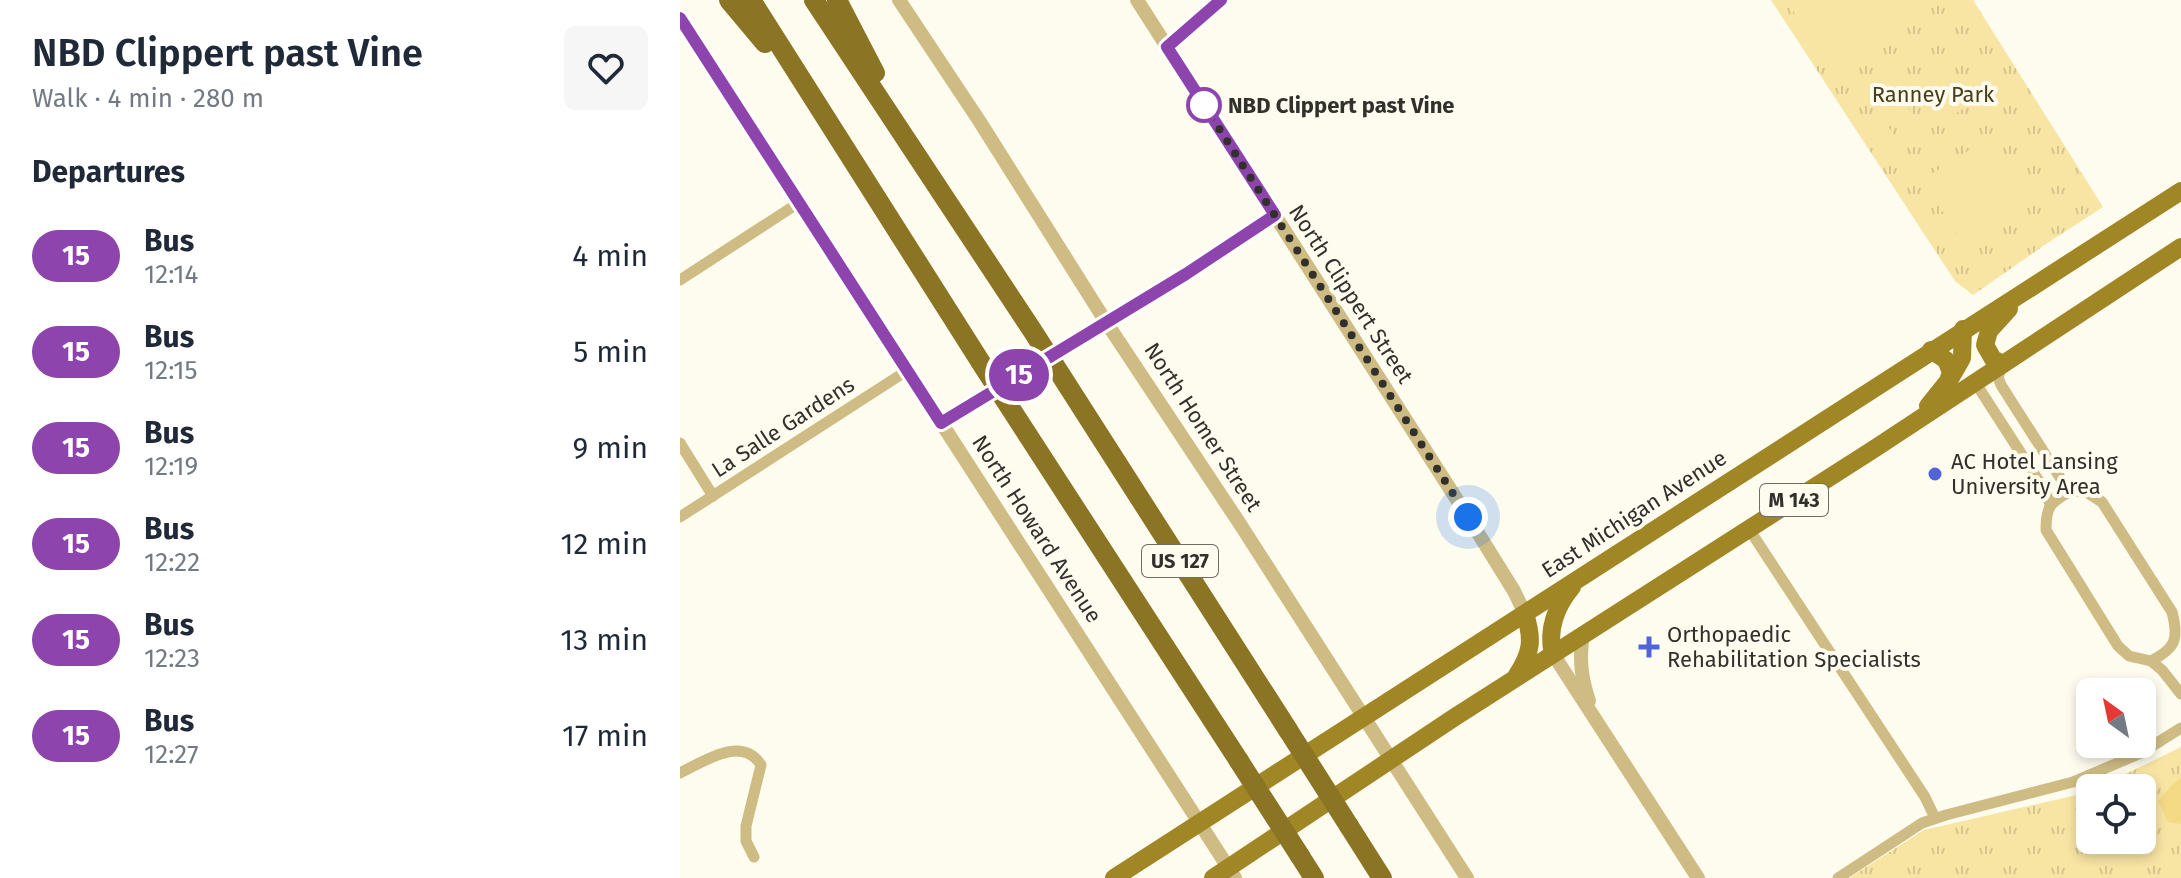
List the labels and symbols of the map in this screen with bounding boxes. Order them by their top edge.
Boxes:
park label: Ranney Park [1872,81,1995,108]
marker: NBD Clippert past Vine [1187,88,1221,122]
place label: NBD Clippert past Vine [1228,92,1454,119]
street label: North Clippert Street [1283,199,1419,389]
street label: North Homer Street [1138,338,1268,516]
line badge: 15 [983,349,1055,401]
street label: La Salle Gardens [707,371,859,483]
street label: North Howard Avenue [966,430,1108,628]
street label: East Michigan Avenue [1537,444,1731,584]
place label: AC Hotel Lansing University Area [1951,448,2118,500]
marker: AC Hotel Lansing University Area [1926,465,1944,483]
road number: M 143 [1760,484,1828,516]
your location [1448,497,1488,537]
road number: US 127 [1142,545,1218,577]
place label: Orthopaedic Rehabilitation Specialists [1667,621,1921,673]
marker: Orthopaedic Rehabilitation Specialists [1638,636,1660,658]
north arrow [2076,678,2156,758]

